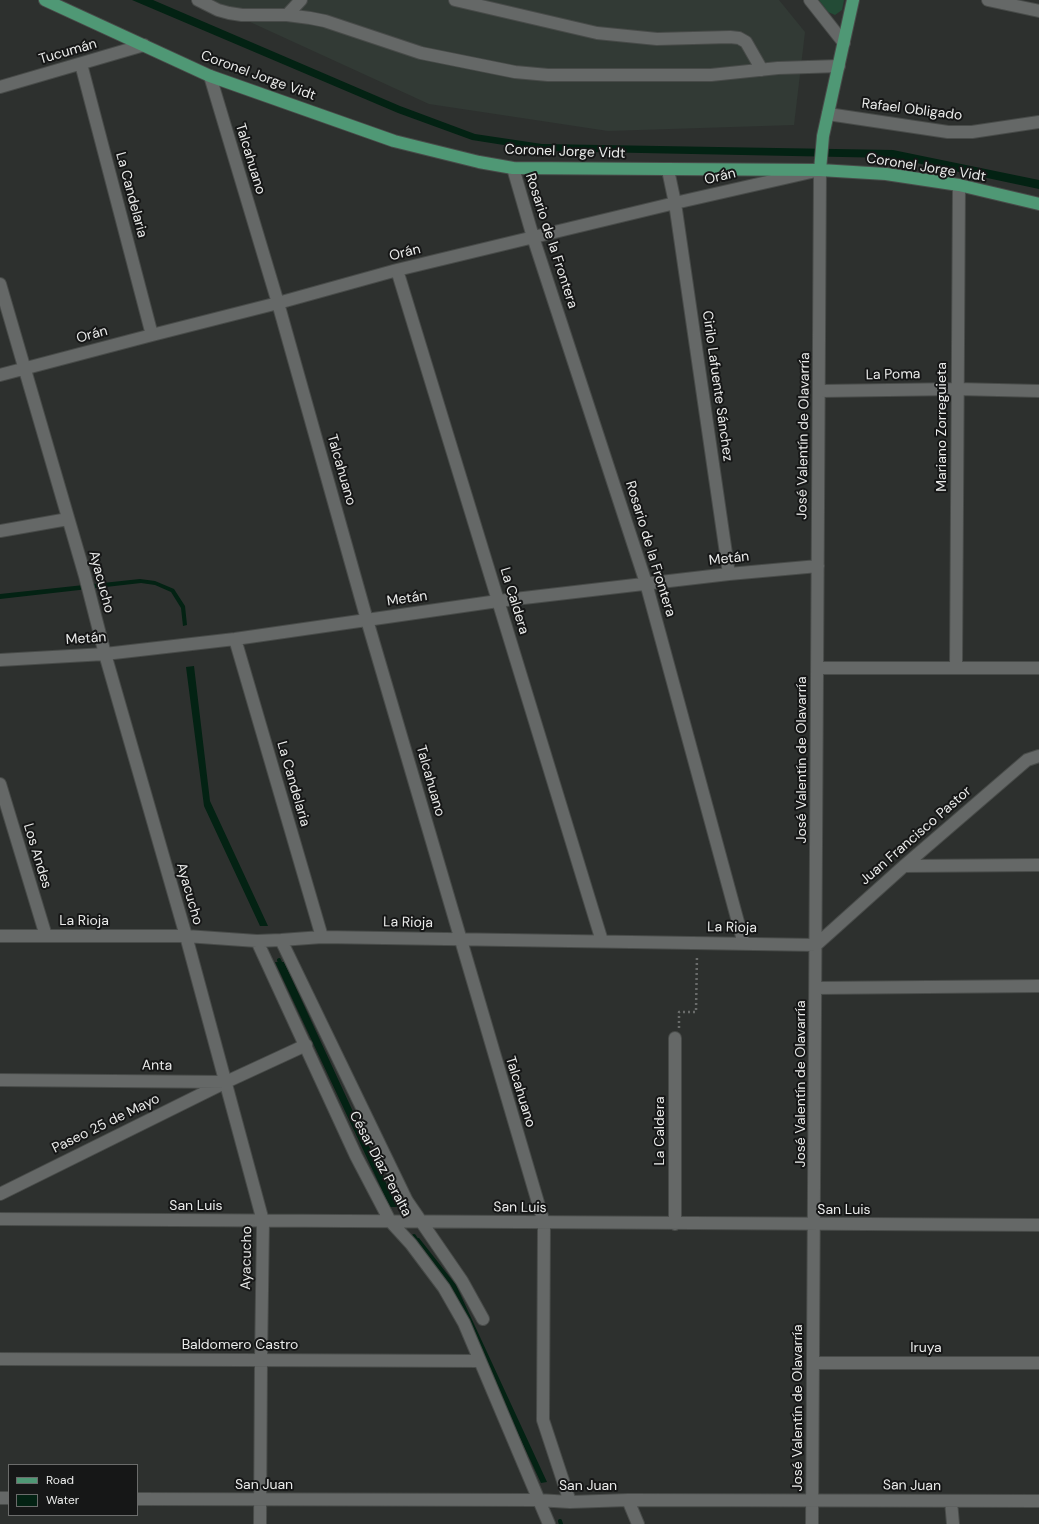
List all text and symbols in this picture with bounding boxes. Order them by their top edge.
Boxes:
street label: Tucumán [37,36,99,68]
street label: Coronel Jorge Vidt [198,47,318,105]
street label: Rafael Obligado [861,95,963,125]
street label: Talcahuano [231,122,269,196]
street label: Coronel Jorge Vidt [504,141,626,163]
street label: La Candelaria [111,150,151,240]
street label: Coronel Jorge Vidt [865,150,987,186]
street label: Orán [703,165,737,189]
street label: Rosario de la Frontera [521,171,581,311]
street label: Orán [388,241,422,265]
street label: Cirilo Lafuente Sánchez [698,310,736,462]
street label: Orán [75,323,109,347]
street label: José Valentín de Olavarría [794,352,814,520]
street label: Mariano Zorreguieta [934,362,950,492]
street label: La Poma [865,366,921,384]
street label: Talcahuano [323,432,359,508]
street label: Rosario de la Frontera [621,479,679,619]
street label: Ayacucho [85,549,117,615]
street label: Metán [708,549,750,569]
street label: La Caldera [496,566,532,636]
street label: Metán [386,588,428,610]
street label: Metán [65,629,107,649]
street label: José Valentín de Olavarría [794,676,810,844]
street label: La Candelaria [273,739,313,829]
street label: Talcahuano [412,743,448,819]
street label: Juan Francisco Pastor [857,783,975,889]
street label: Los Andes [19,821,55,891]
street label: Ayacucho [172,861,206,927]
street label: La Rioja [59,913,109,929]
street label: La Rioja [383,914,433,932]
street label: La Rioja [707,919,757,937]
street label: José Valentín de Olavarría [793,1000,809,1168]
street label: Talcahuano [501,1055,539,1129]
street label: Anta [142,1057,172,1075]
street label: Paseo 25 de Mayo [49,1091,163,1157]
street label: La Caldera [652,1096,668,1166]
street label: César Díaz Peralta [345,1109,415,1219]
street label: San Luis [169,1198,223,1214]
street label: San Luis [493,1199,547,1217]
street label: San Luis [817,1202,871,1218]
street label: Ayacucho [238,1226,256,1290]
street label: José Valentín de Olavarría [790,1324,806,1492]
street label: Baldomero Castro [182,1337,298,1353]
street label: Iruya [910,1340,942,1356]
legend [8,1464,138,1516]
text: Road [46,1472,74,1488]
street label: San Juan [235,1477,293,1493]
street label: San Juan [883,1477,941,1495]
street label: San Juan [559,1478,617,1494]
text: Water [46,1492,79,1508]

